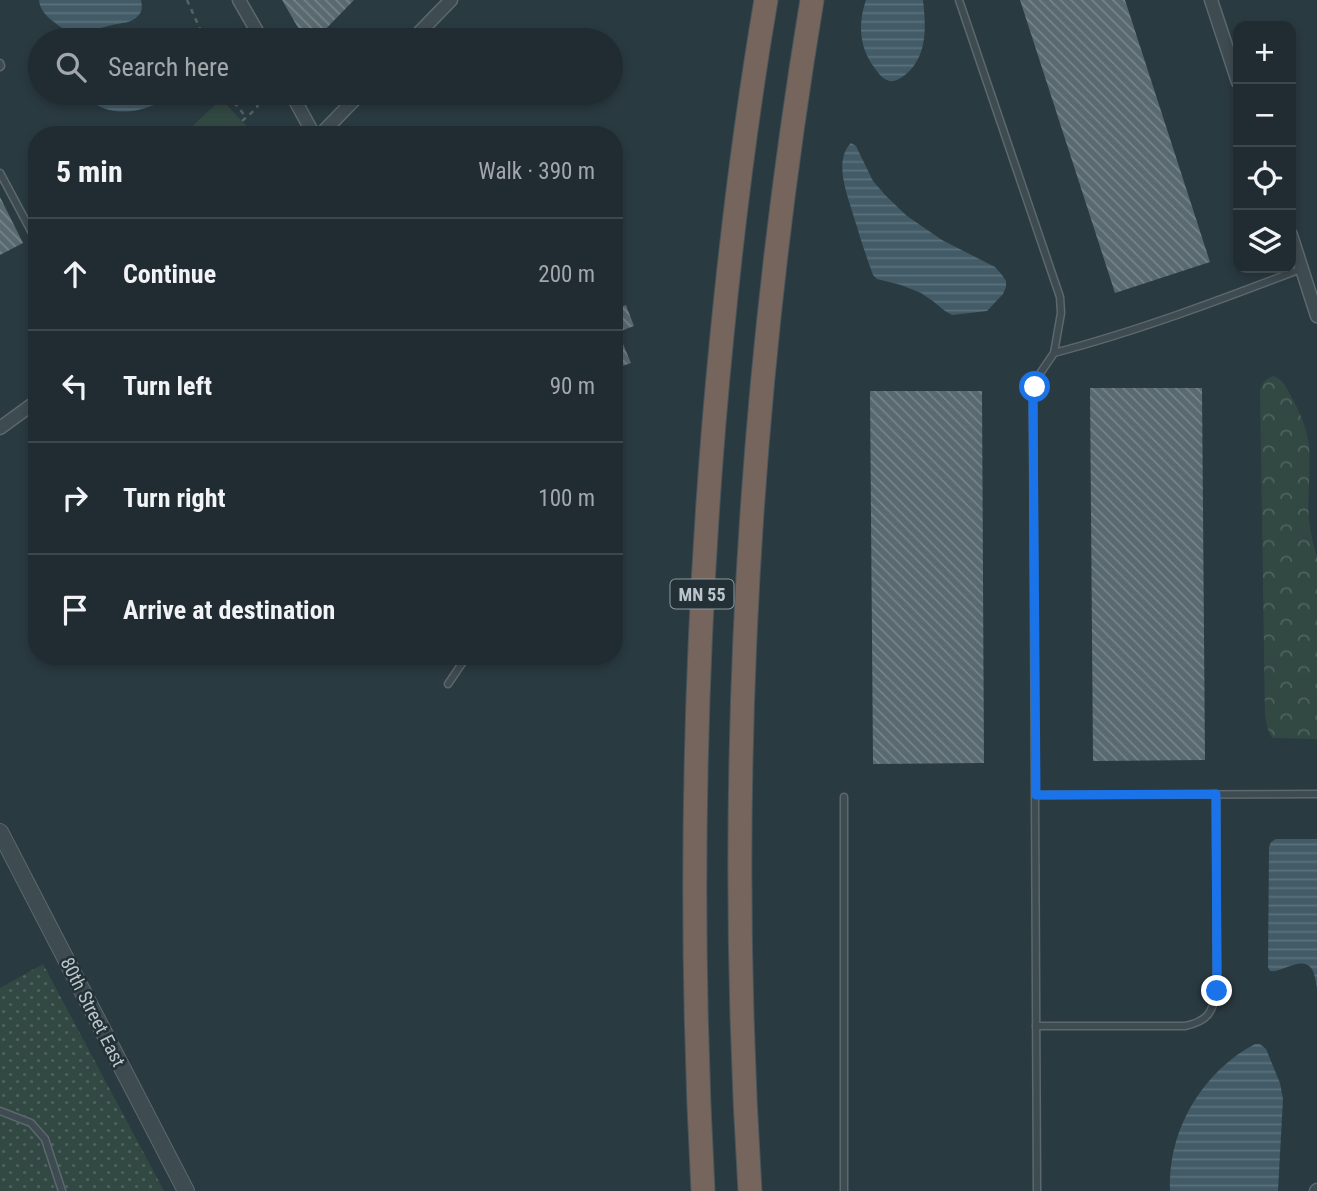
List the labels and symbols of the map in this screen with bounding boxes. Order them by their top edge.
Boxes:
route start [1019,371,1050,402]
road number: MN 55 [670,580,734,608]
street label: 80th Street East [56,953,130,1071]
route end [1201,975,1232,1006]

